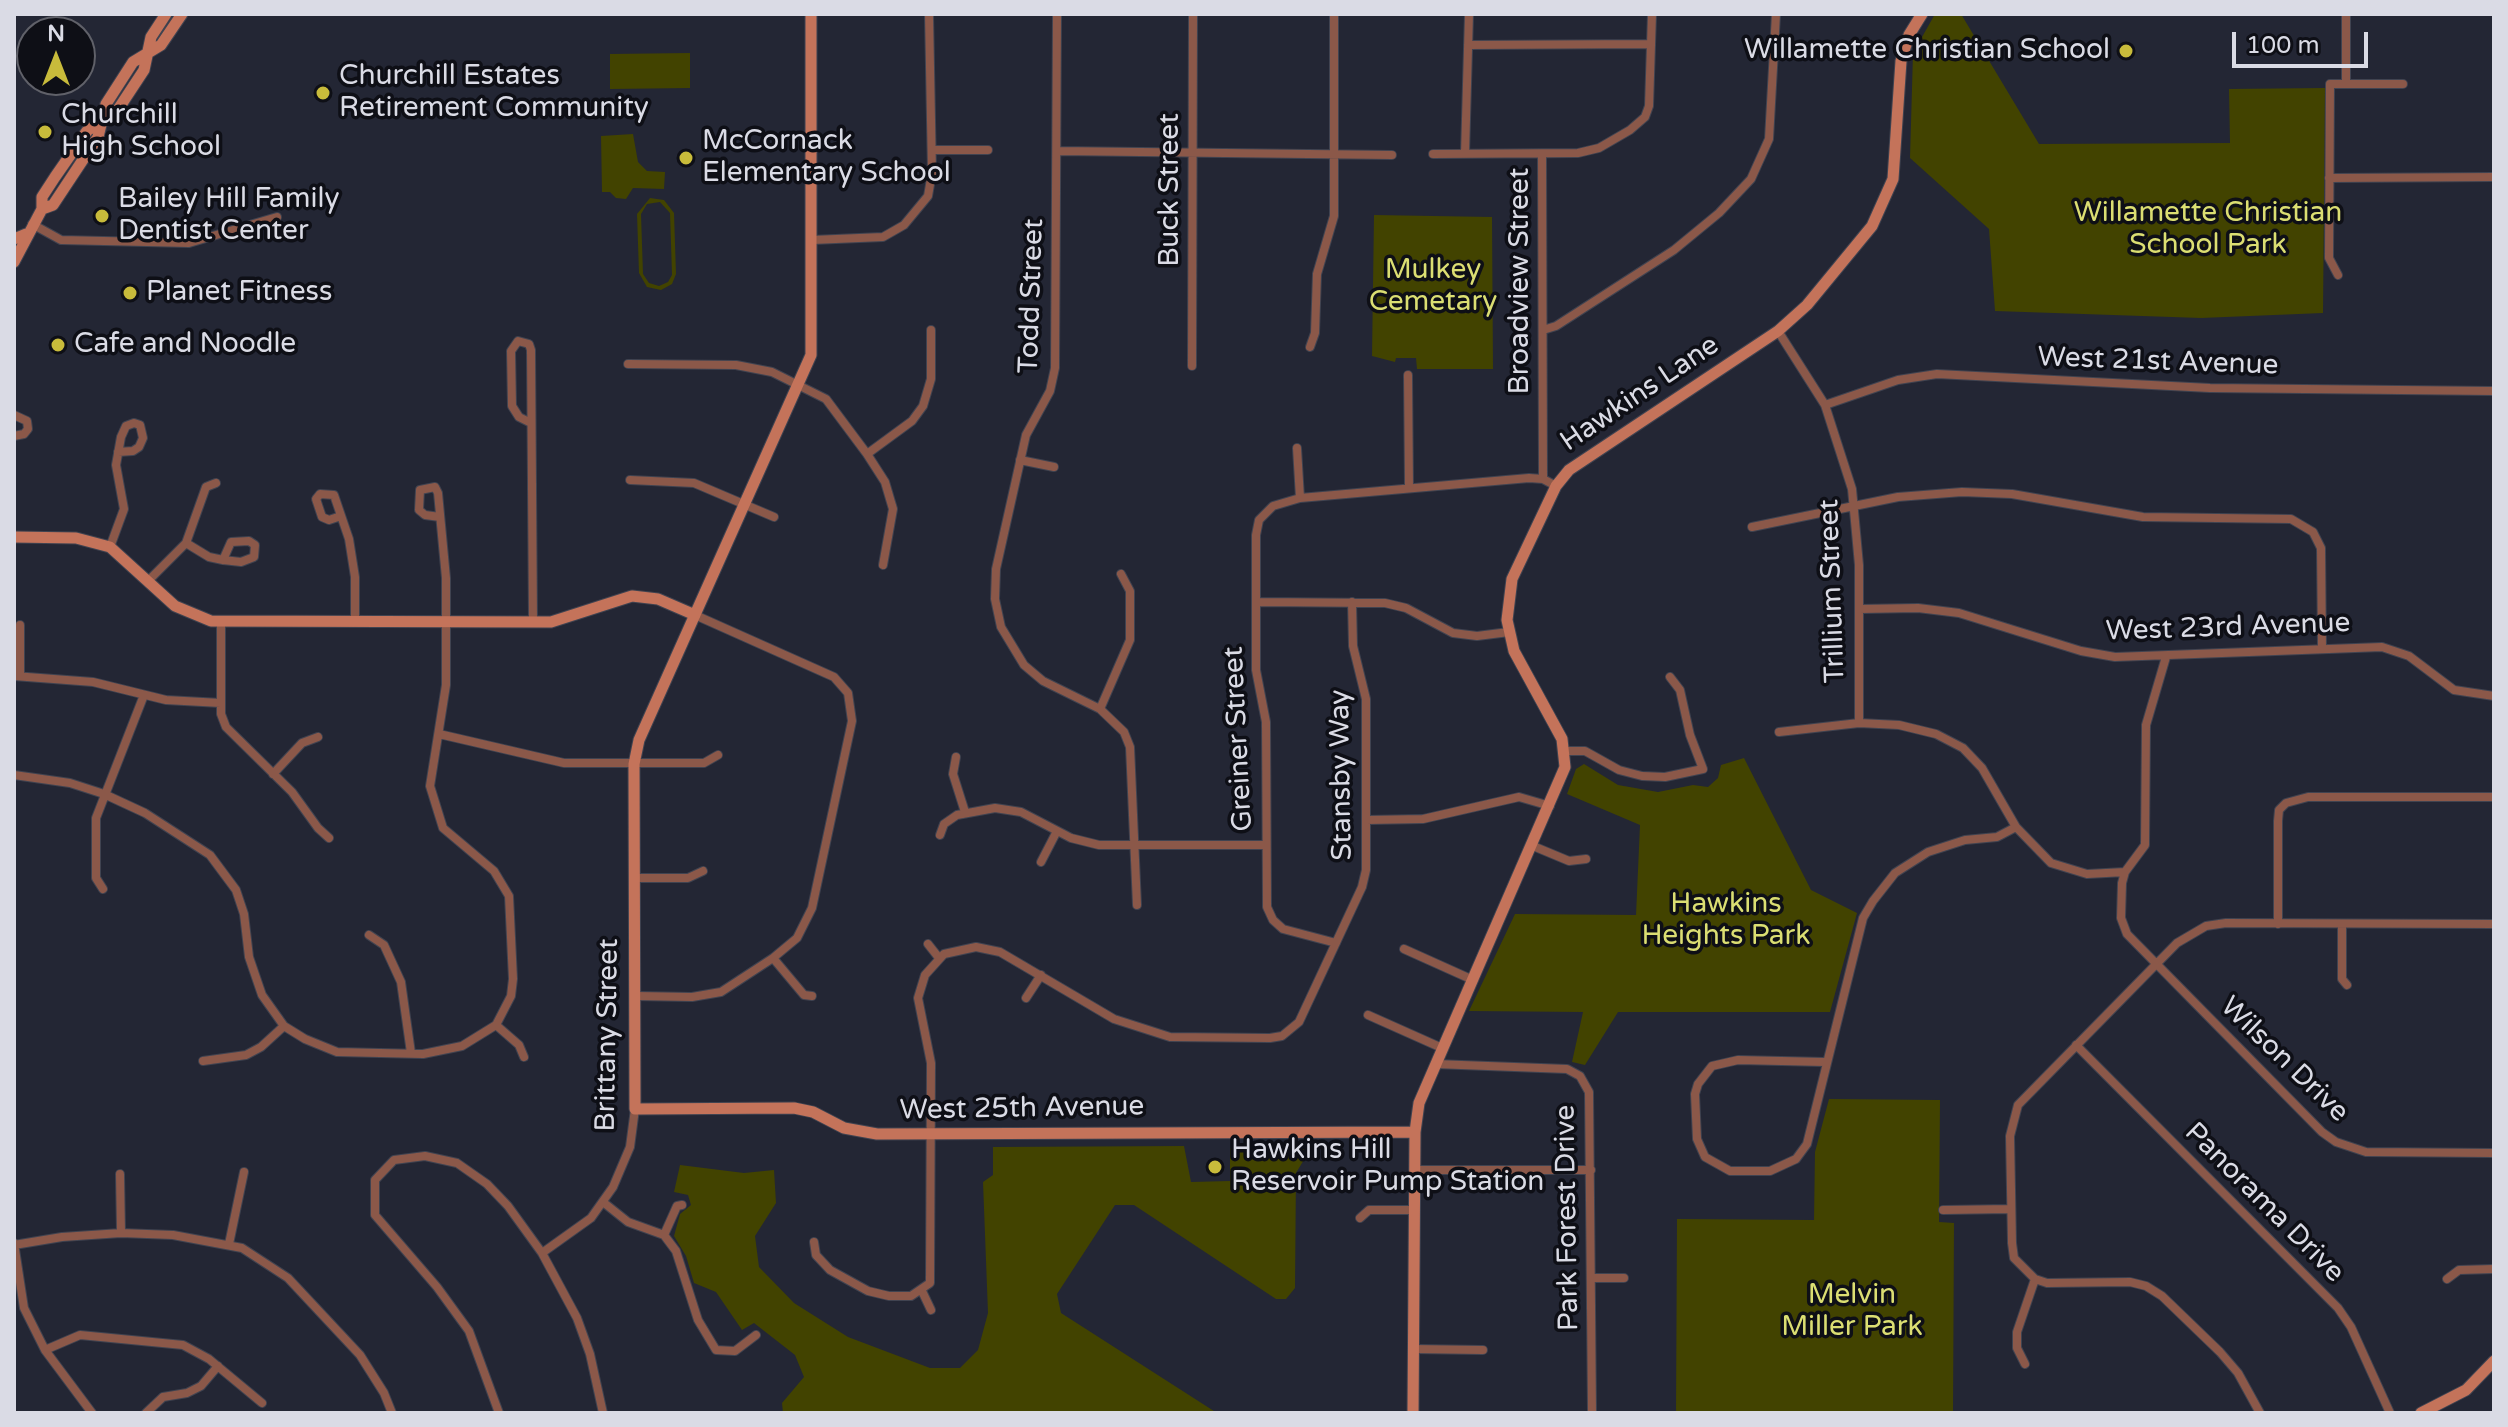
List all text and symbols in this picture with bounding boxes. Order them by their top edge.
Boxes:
north arrow [16,16,96,96]
scale bar [2236,16,2372,66]
text: N [47,21,65,47]
text: 100 m [2246,31,2320,60]
place label: Willamette Christian School [1744,34,2110,68]
marker: Willamette Christian School [2117,42,2135,60]
place label: Churchill Estates Retirement Community [339,60,649,126]
marker: Churchill Estates Retirement Community [314,84,332,102]
place label: Churchill High School [61,99,221,165]
street label: Buck Street [1154,113,1188,267]
marker: Churchill High School [36,123,54,141]
place label: McCornack Elementary School [702,125,951,191]
marker: McCornack Elementary School [677,149,695,167]
street label: Broadview Street [1504,168,1538,394]
place label: Bailey Hill Family Dentist Center [118,183,339,249]
park label: Willamette Christian School Park [2074,197,2342,263]
marker: Bailey Hill Family Dentist Center [93,207,111,225]
street label: Todd Street [1013,218,1051,374]
park label: Mulkey Cemetary [1369,254,1497,320]
place label: Planet Fitness [146,276,332,310]
marker: Planet Fitness [121,284,139,302]
place label: Cafe and Noodle [74,328,296,362]
street label: Hawkins Lane [1555,329,1725,459]
marker: Cafe and Noodle [49,336,67,354]
street label: West 21st Avenue [2037,341,2279,383]
street label: Trillium Street [1813,498,1853,684]
street label: West 23rd Avenue [2105,607,2351,649]
street label: Greiner Street [1217,646,1261,832]
street label: Stansby Way [1324,689,1360,861]
park label: Hawkins Heights Park [1641,888,1811,954]
street label: Brittany Street [590,938,626,1132]
street label: Wilson Drive [2213,990,2355,1130]
street label: West 25th Avenue [899,1090,1145,1128]
street label: Park Forest Drive [1549,1105,1587,1331]
street label: Panorama Drive [2177,1116,2351,1290]
place label: Hawkins Hill Reservoir Pump Station [1231,1134,1544,1200]
marker: Hawkins Hill Reservoir Pump Station [1206,1158,1224,1176]
park label: Melvin Miller Park [1781,1279,1923,1345]

